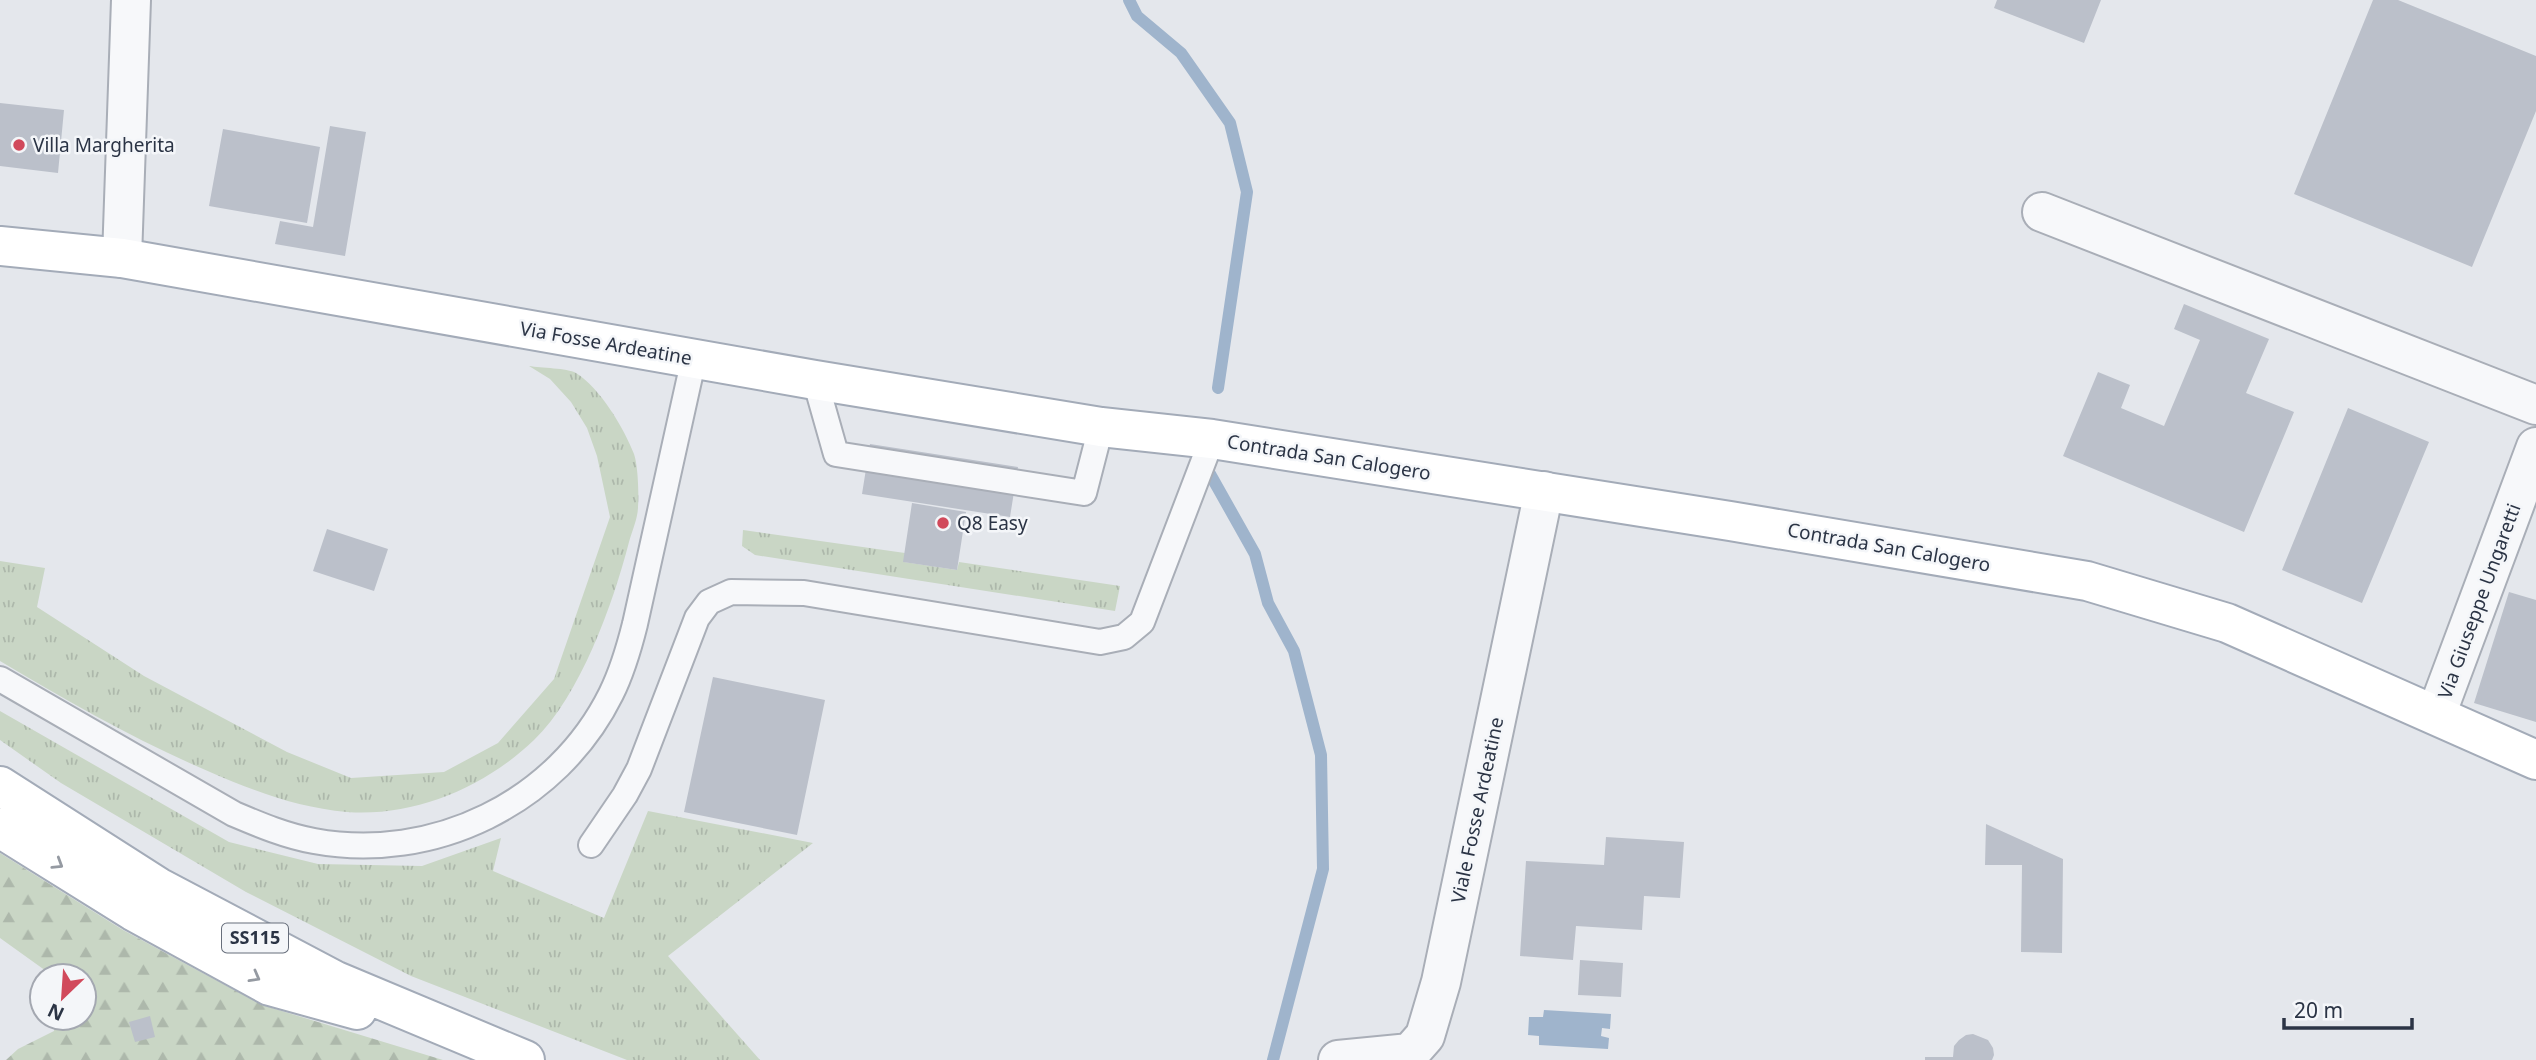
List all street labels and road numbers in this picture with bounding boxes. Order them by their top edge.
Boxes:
street label: Via Fosse Ardeatine [518,315,694,371]
street label: Contrada San Calogero [1225,428,1433,486]
street label: Via Giuseppe Ungaretti [2432,500,2526,702]
street label: Contrada San Calogero [1785,516,1993,578]
street label: Viale Fosse Ardeatine [1445,715,1509,905]
road number: SS115 [222,923,288,953]

